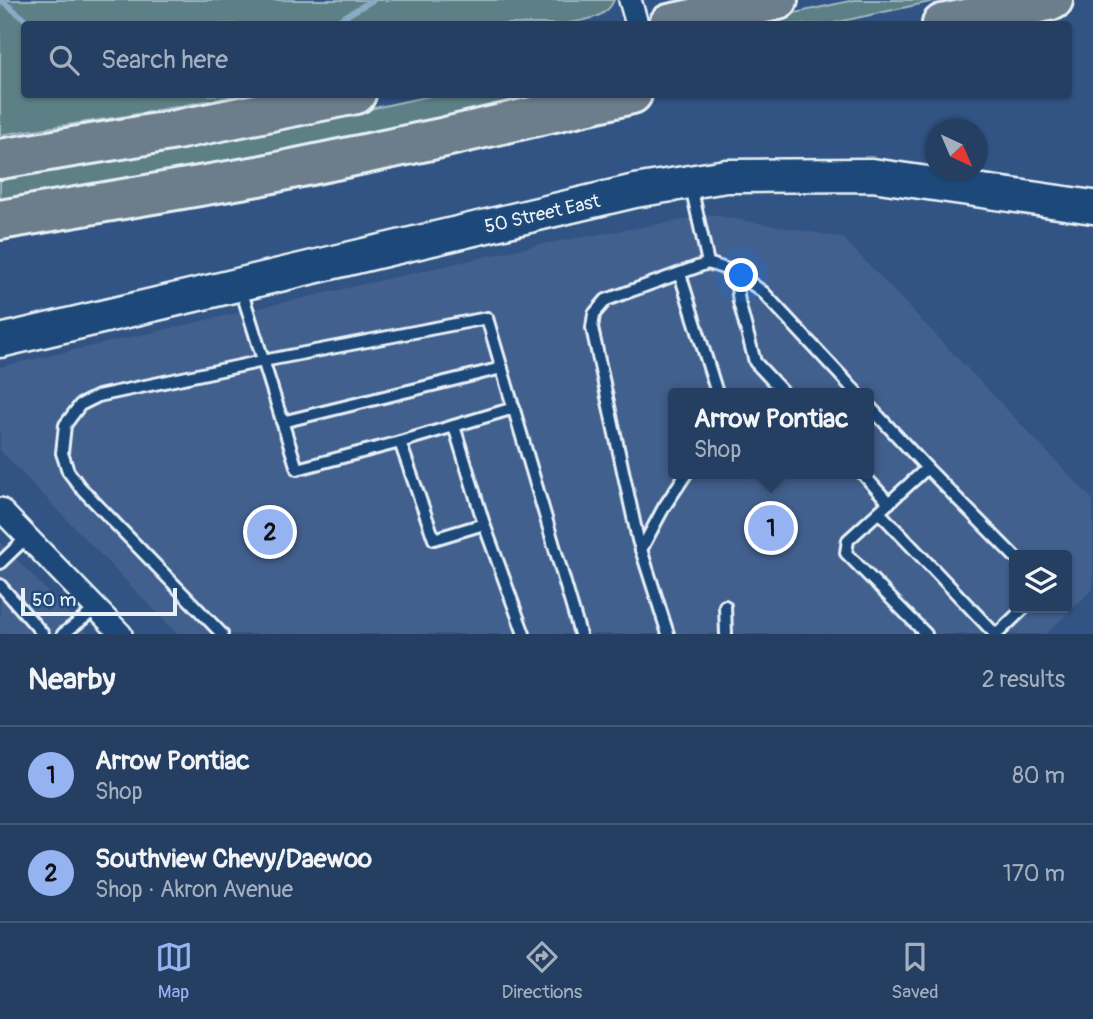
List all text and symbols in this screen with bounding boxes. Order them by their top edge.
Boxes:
search box [21,21,1072,98]
icon: search [45,41,83,79]
text: Search here [101,44,228,76]
north arrow [925,119,988,182]
street label: 50 Street East [482,189,603,239]
your location [724,258,758,292]
popup [668,388,874,479]
text: Arrow Pontiac [694,403,848,435]
text: Shop [694,435,741,464]
pin: 1 [748,502,794,554]
pin: 2 [247,506,293,558]
map controls [1009,550,1072,613]
button: layers [1009,550,1072,613]
scale bar [21,585,177,617]
text: 50 m [32,588,76,612]
text: Nearby [28,661,115,698]
text: 2 results [982,665,1065,694]
text: Arrow Pontiac [95,745,250,777]
text: 1 [47,761,56,790]
text: 80 m [1012,761,1065,790]
text: Shop [95,777,143,806]
text: Southview Chevy/Daewoo [95,843,372,875]
text: 2 [45,859,57,888]
text: 170 m [1003,859,1065,888]
text: Shop · Akron Avenue [95,875,293,904]
tab: Map [155,938,193,1004]
tab: Directions [502,938,582,1004]
tab: Saved [891,938,938,1004]

